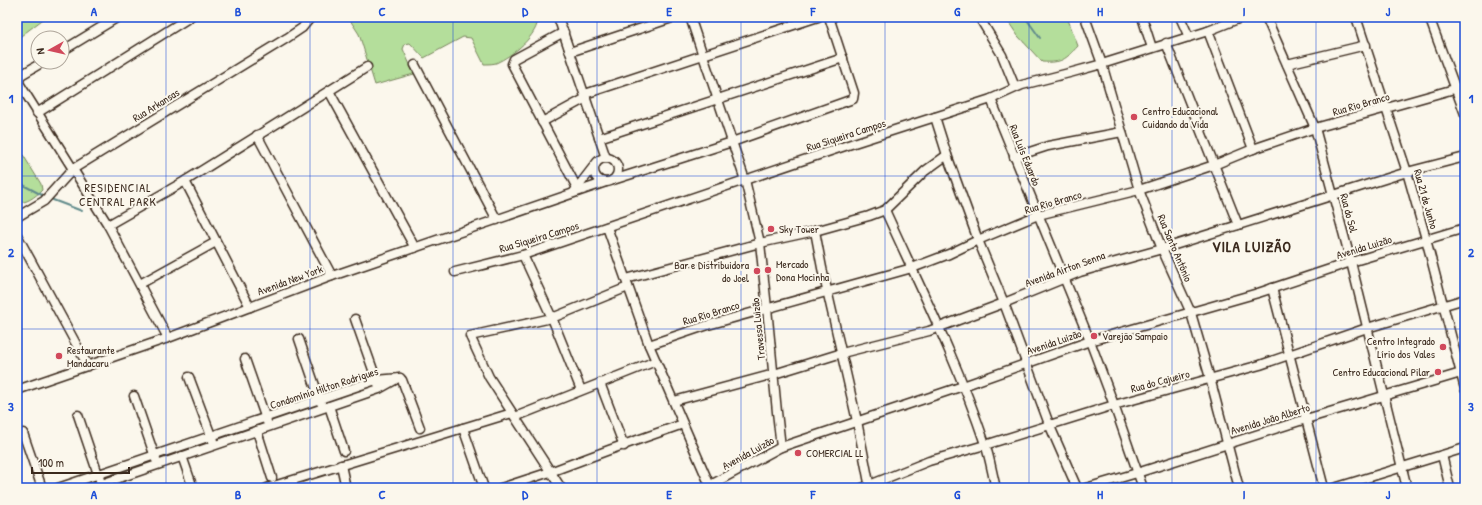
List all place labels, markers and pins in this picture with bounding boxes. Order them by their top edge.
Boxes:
place label: Centro Educacional Cuidando da Vida [1142,104,1218,131]
marker: Centro Educacional Cuidando da Vida [1129,112,1139,122]
place label: Sky Tower [779,222,820,236]
marker: Sky Tower [766,224,776,234]
place label: Mercado Dona Mocinha [776,257,830,284]
place label: Bar e Distribuidora do Joel [674,258,750,285]
marker: Mercado Dona Mocinha [763,265,773,275]
marker: Bar e Distribuidora do Joel [752,266,762,276]
place label: Varejão Sampaio [1102,329,1168,343]
marker: Varejão Sampaio [1089,331,1099,341]
place label: Centro Integrado Lírio dos Vales [1367,334,1436,361]
marker: Centro Integrado Lírio dos Vales [1438,342,1448,352]
place label: Restaurante Mandacaru [67,343,115,370]
marker: Restaurante Mandacaru [54,351,64,361]
place label: Centro Educacional Pilar [1332,365,1431,379]
marker: Centro Educacional Pilar [1433,367,1443,377]
place label: COMERCIAL LL [806,446,863,460]
marker: COMERCIAL LL [793,448,803,458]

